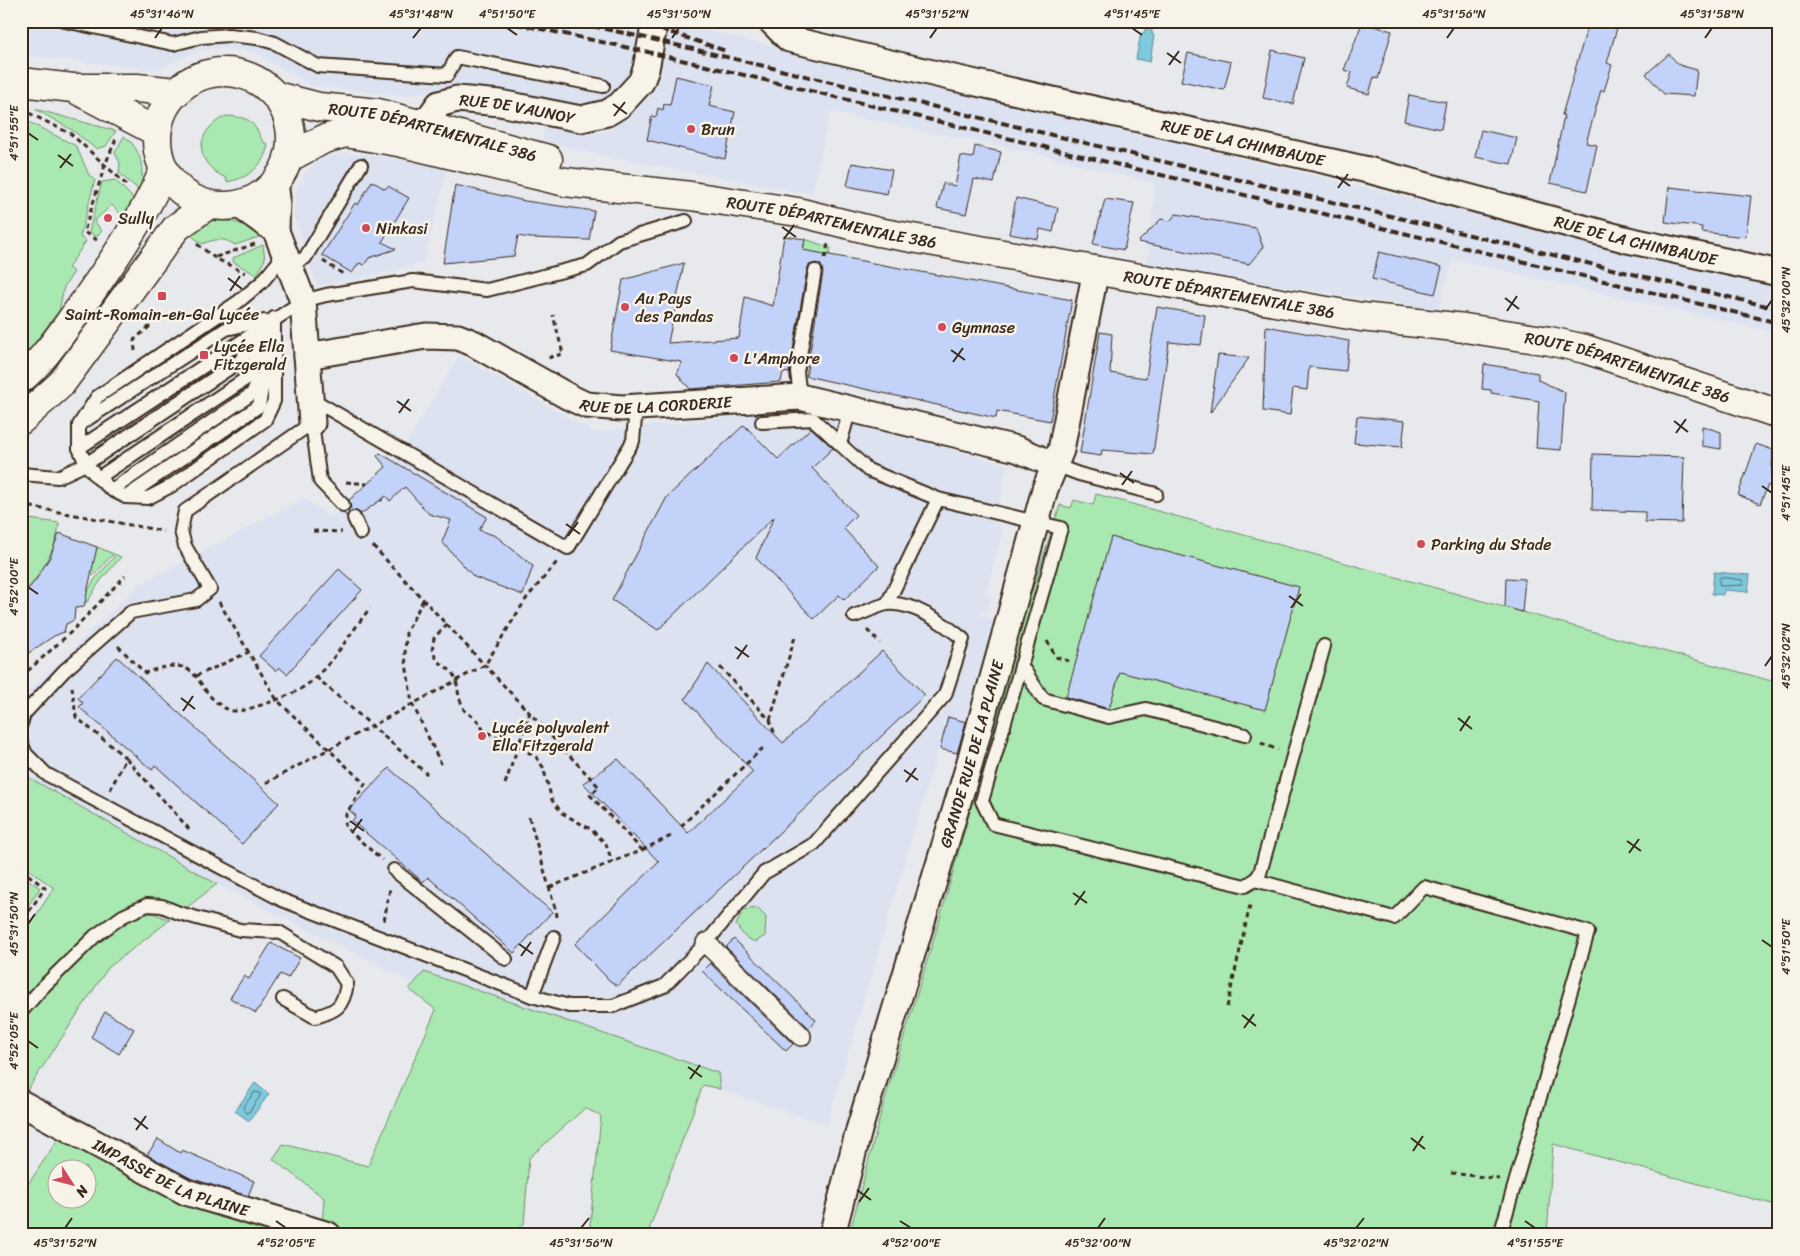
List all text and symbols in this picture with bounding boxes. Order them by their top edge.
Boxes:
text: 45°31'46"N [130,3,195,25]
text: 45°31'48"N [389,3,454,25]
text: 4°51'50"E [479,3,536,25]
text: 45°31'50"N [647,3,712,25]
text: 45°31'52"N [905,3,970,25]
text: 4°51'45"E [1104,3,1161,25]
text: 45°31'56"N [1422,3,1486,25]
text: 45°31'58"N [1680,3,1745,25]
street label: RUE DE VAUNOY [458,85,579,133]
street label: ROUTE DÉPARTEMENTALE 386 [327,94,540,170]
text: 4°51'55"E [3,104,25,161]
street label: RUE DE LA CHIMBAUDE [1158,110,1329,175]
place label: Brun [701,115,735,144]
marker: Brun [685,123,697,135]
street label: ROUTE DÉPARTEMENTALE 386 [725,188,939,257]
place label: Sully [118,204,155,233]
street label: RUE DE LA CHIMBAUDE [1551,207,1721,274]
marker: Sully [102,212,114,224]
place label: Ninkasi [376,214,428,243]
marker: Ninkasi [360,222,372,234]
street label: ROUTE DÉPARTEMENTALE 386 [1121,261,1337,327]
text: 45°32'00"N [1775,266,1797,333]
place label: Au Pays des Pandas [634,284,714,331]
marker: Saint-Romain-en-Gal Lycée [156,290,168,302]
place label: Saint-Romain-en-Gal Lycée [65,300,259,329]
marker: Au Pays des Pandas [619,301,631,313]
place label: Gymnase [952,313,1015,342]
marker: Gymnase [936,321,948,333]
street label: ROUTE DÉPARTEMENTALE 386 [1523,323,1734,412]
place label: Lycée Ella Fitzgerald [214,332,287,379]
place label: L'Amphore [744,344,820,373]
marker: Lycée Ella Fitzgerald [198,349,210,361]
marker: L'Amphore [728,352,740,364]
street label: RUE DE LA CORDERIE [575,387,734,423]
text: 4°51'45"E [1775,464,1797,521]
place label: Parking du Stade [1431,530,1552,559]
marker: Parking du Stade [1415,538,1427,550]
text: 4°52'00"E [3,557,25,616]
text: 45°32'02"N [1775,622,1797,689]
street label: GRANDE RUE DE LA PLAINE [931,656,1013,851]
place label: Lycée polyvalent Ella Fitzgerald [492,713,610,760]
marker: Lycée polyvalent Ella Fitzgerald [476,730,488,742]
text: 45°31'50"N [3,891,25,956]
text: 4°51'50"E [1775,918,1797,975]
text: 4°52'05"E [3,1011,25,1070]
street label: IMPASSE DE LA PLAINE [86,1130,254,1226]
north arrow [48,1158,98,1208]
text: N [69,1179,96,1203]
text: 45°31'52"N [33,1232,98,1254]
text: 4°52'05"E [257,1232,316,1254]
text: 45°31'56"N [549,1232,613,1254]
text: 4°52'00"E [882,1232,941,1254]
text: 45°32'00"N [1065,1232,1132,1254]
text: 45°32'02"N [1323,1232,1390,1254]
text: 4°51'55"E [1507,1232,1564,1254]

